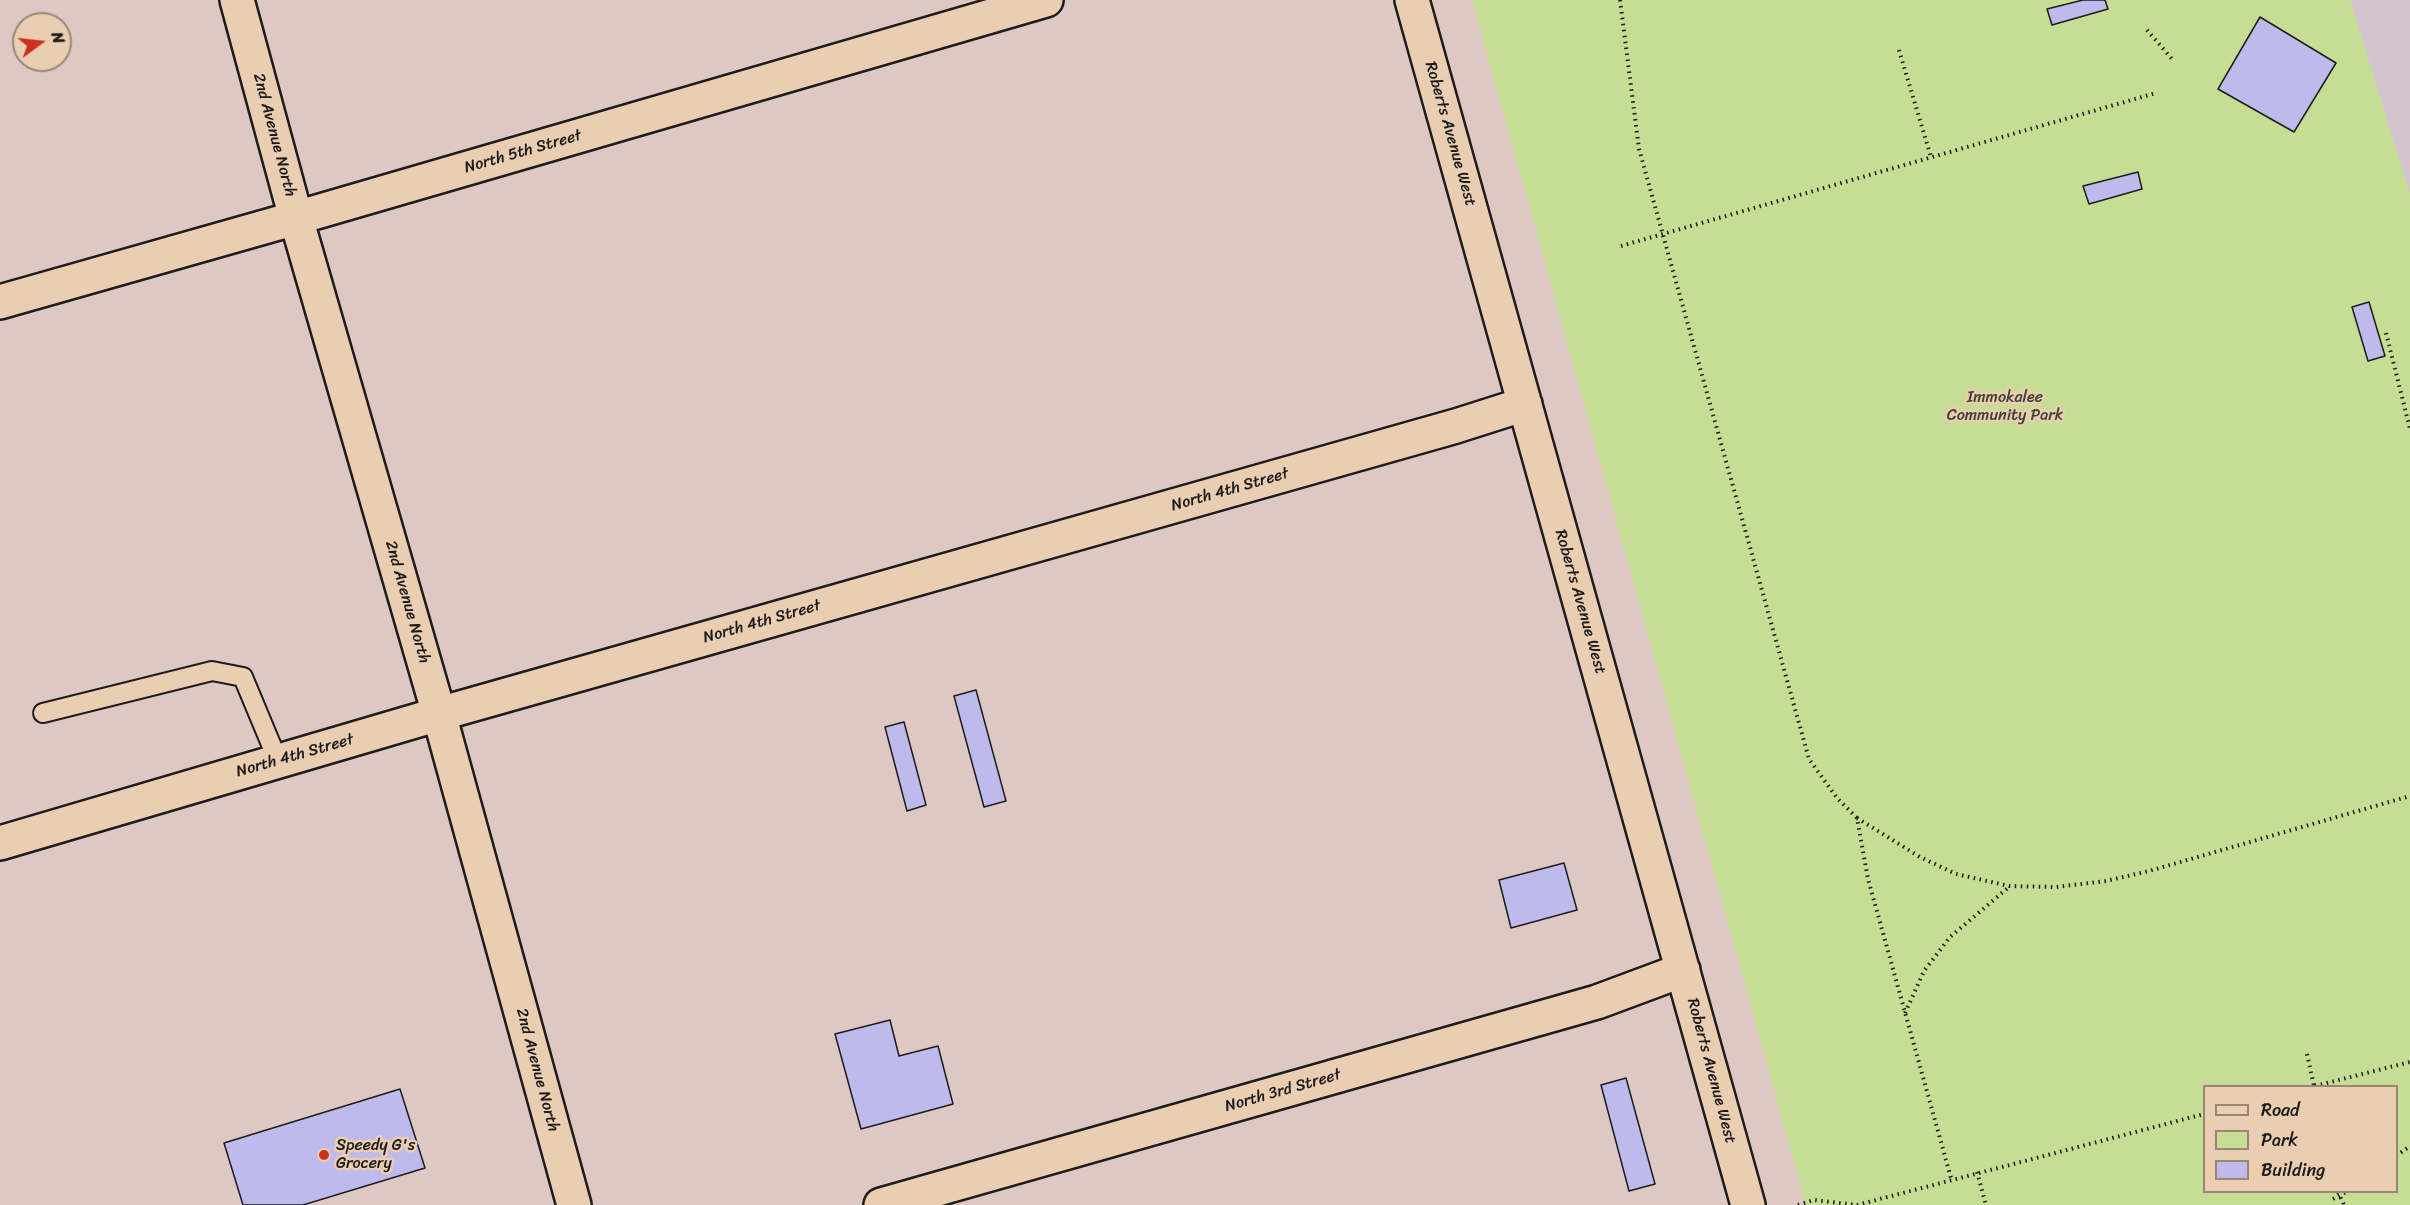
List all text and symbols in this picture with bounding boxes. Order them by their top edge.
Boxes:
north arrow [12,12,72,72]
text: N [42,29,73,47]
street label: Roberts Avenue West [1420,59,1480,209]
street label: 2nd Avenue North [248,71,300,199]
street label: North 5th Street [462,126,584,178]
park label: Immokalee Community Park [1947,388,2063,426]
street label: North 4th Street [1169,464,1291,516]
street label: Roberts Avenue West [1550,527,1610,677]
street label: 2nd Avenue North [380,538,434,666]
street label: North 4th Street [701,596,823,648]
street label: North 4th Street [234,730,356,782]
street label: Roberts Avenue West [1682,996,1740,1146]
street label: 2nd Avenue North [511,1006,563,1134]
street label: North 3rd Street [1223,1065,1343,1117]
legend [2203,1085,2398,1193]
text: Road [2261,1094,2300,1126]
text: Park [2261,1124,2298,1156]
place label: Speedy G's Grocery [336,1136,415,1174]
marker: Speedy G's Grocery [317,1148,331,1162]
text: Building [2261,1154,2325,1186]

